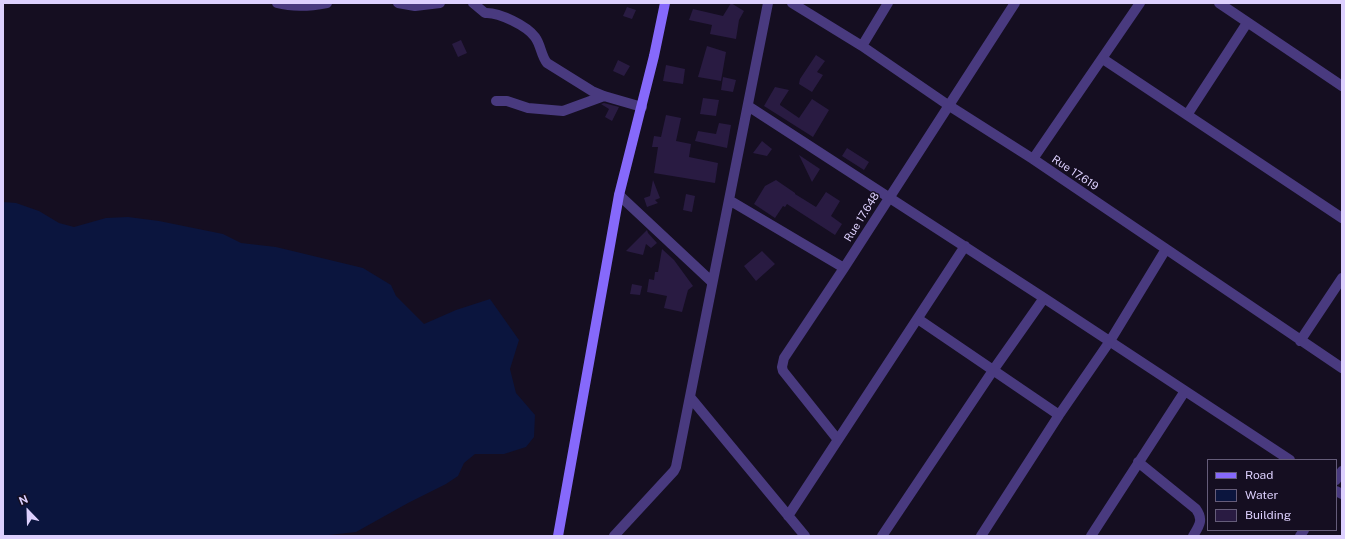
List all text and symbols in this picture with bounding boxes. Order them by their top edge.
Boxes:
street label: Rue 17.619 [1049,153,1101,193]
street label: Rue 17.648 [842,190,882,244]
legend [1207,459,1337,531]
text: Road [1245,468,1273,482]
text: Water [1245,488,1278,502]
north arrow [8,491,48,531]
text: N [17,493,30,507]
text: Building [1245,508,1291,522]

